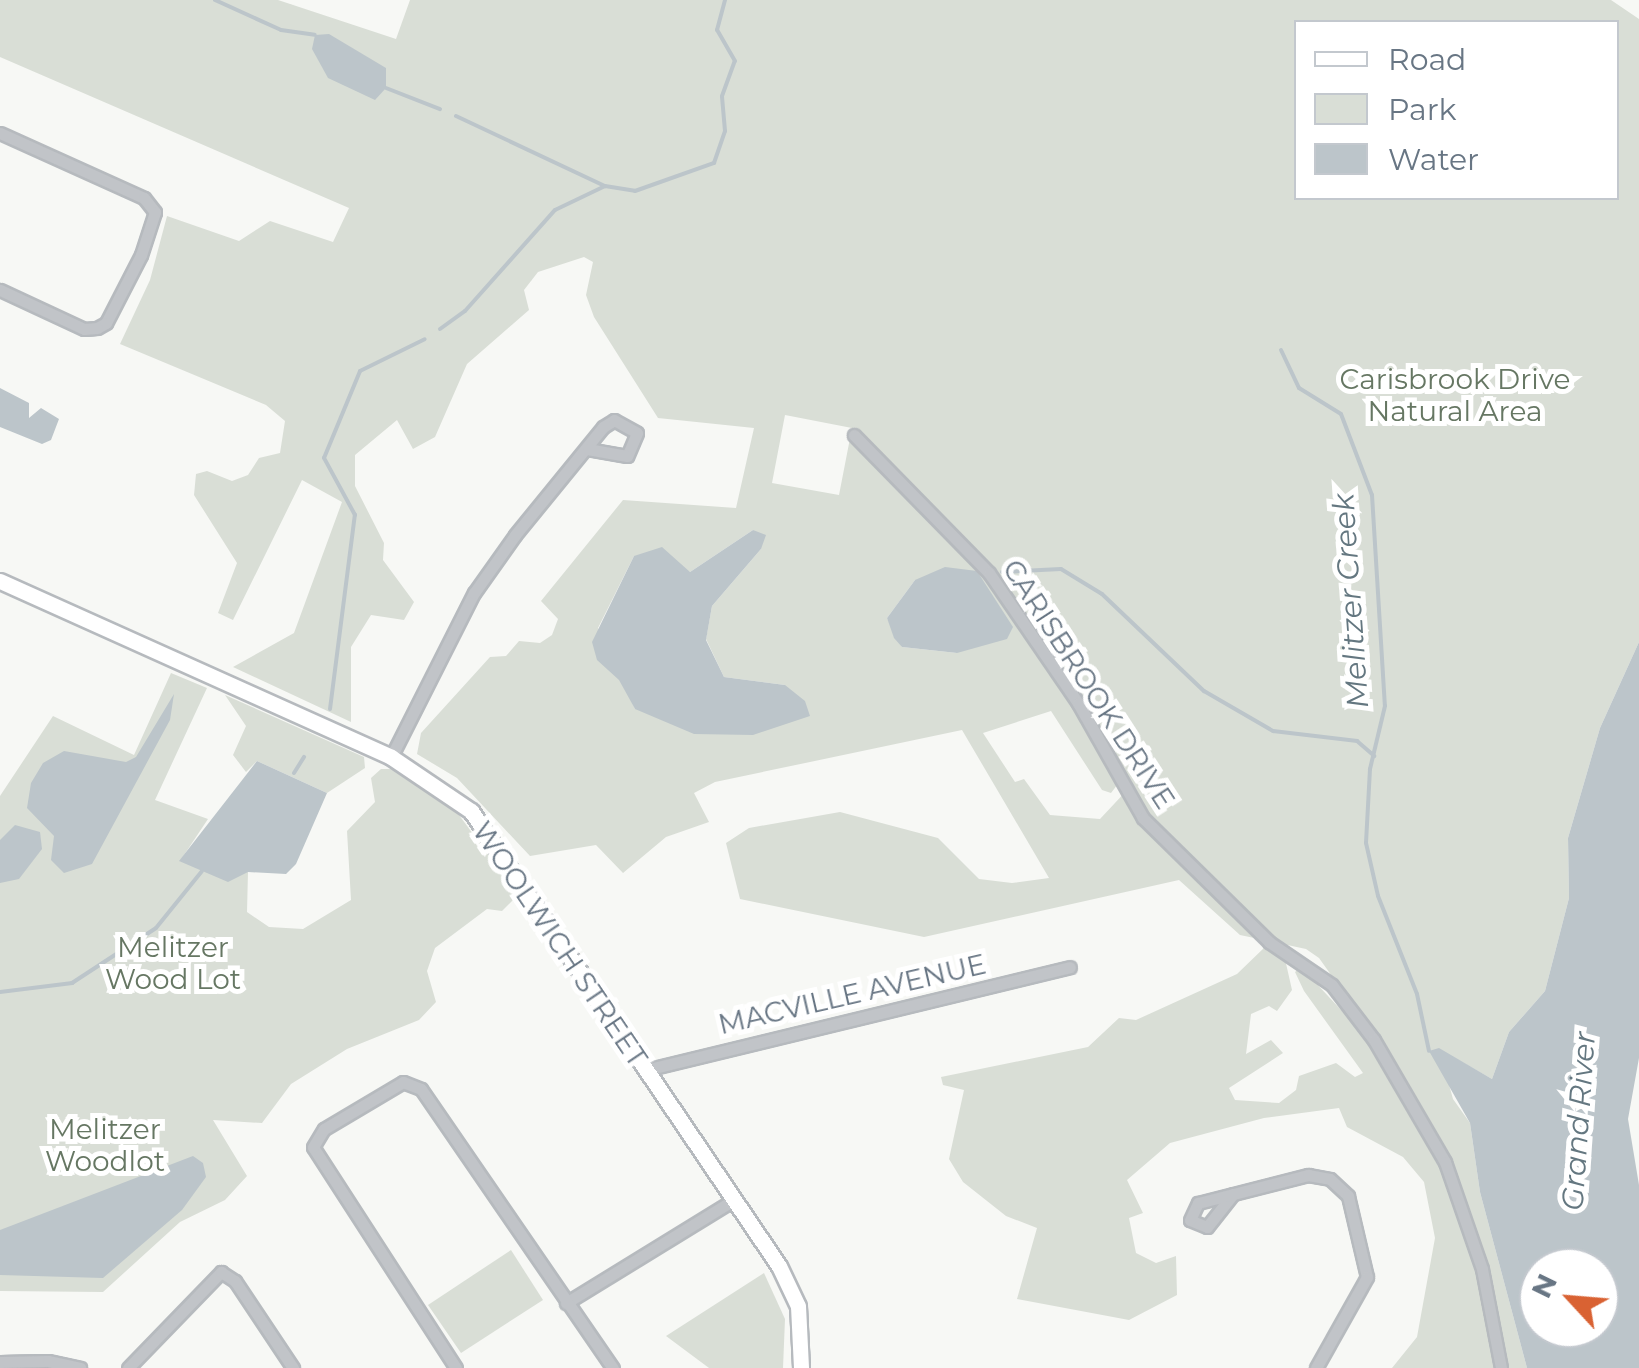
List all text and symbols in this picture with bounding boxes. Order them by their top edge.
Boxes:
legend [1294,20,1619,200]
text: Road [1388,41,1466,78]
text: Park [1388,91,1457,128]
text: Water [1388,141,1479,178]
park label: Carisbrook Drive Natural Area [1340,362,1570,428]
water label: Melitzer Creek [1326,492,1376,710]
street label: CARISBROOK DRIVE [996,553,1182,815]
street label: WOOLWICH STREET [465,815,655,1073]
park label: Melitzer Wood Lot [105,930,241,996]
street label: MACVILLE AVENUE [715,947,989,1041]
water label: Grand River [1555,1030,1603,1212]
park label: Melitzer Woodlot [45,1112,165,1178]
north arrow [1519,1248,1619,1348]
text: N [1524,1268,1564,1303]

